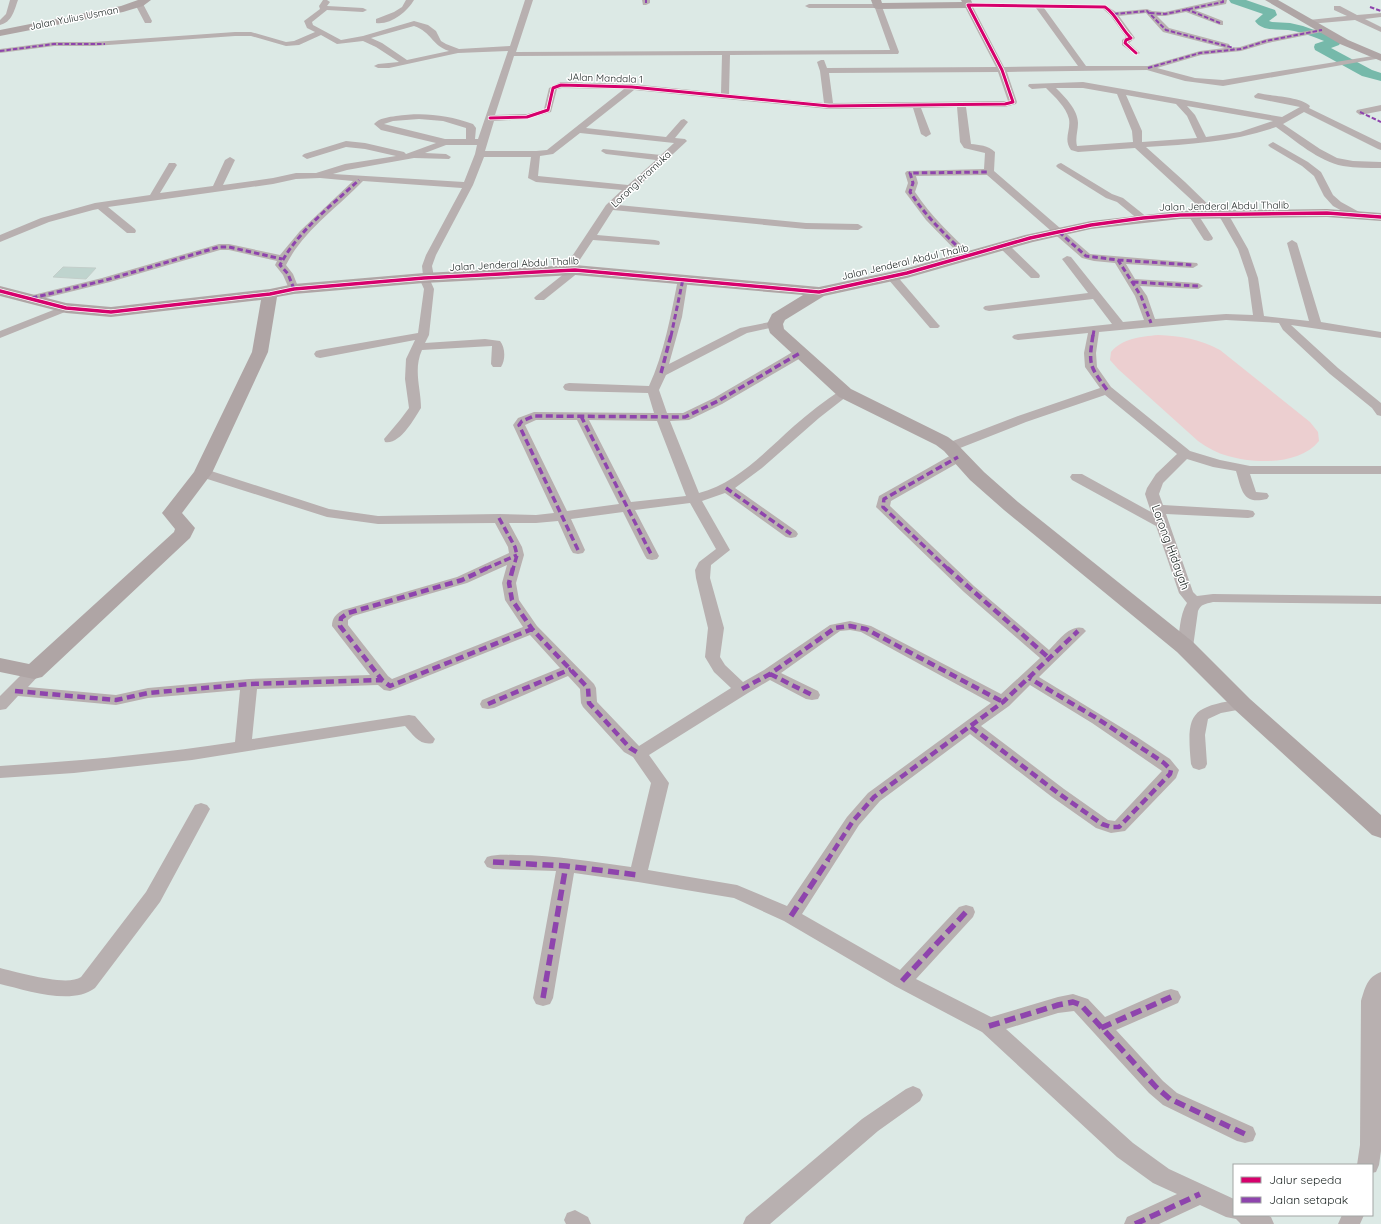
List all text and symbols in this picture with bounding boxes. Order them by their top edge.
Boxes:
street label: Jalan Yulius Usman [29,3,119,33]
street label: JAlan Mandala 1 [567,70,643,86]
street label: Lorong Pramuka [608,148,674,210]
street label: Jalan Jenderal Abdul Thalib [1159,198,1289,214]
street label: Jalan Jenderal Abdul Thalib [840,241,970,283]
street label: Jalan Jenderal Abdul Thalib [449,254,579,274]
street label: Lorong Hidayah [1149,502,1193,592]
legend [1233,1164,1373,1216]
text: Jalur sepeda [1269,1172,1342,1187]
text: Jalan setapak [1269,1192,1348,1207]

